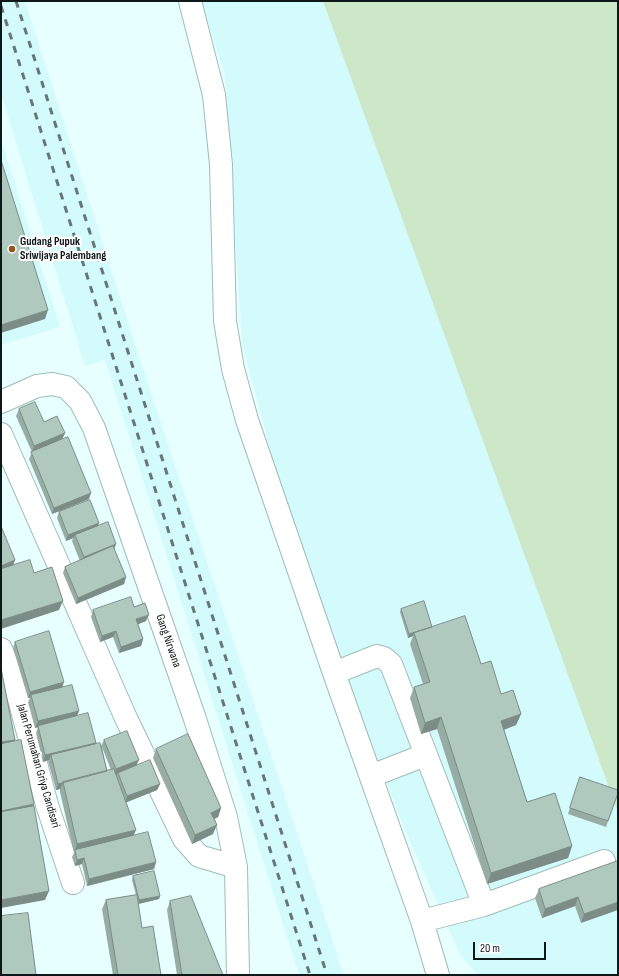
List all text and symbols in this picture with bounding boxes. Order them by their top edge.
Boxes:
place label: Gudang Pupuk Sriwijaya Palembang [20,235,106,263]
marker: Gudang Pupuk Sriwijaya Palembang [7,244,17,254]
street label: Gang Nirwana [152,613,184,669]
street label: Jalan Perumahan Griya Candisari [13,702,63,830]
scale bar [475,934,548,960]
text: 20 m [480,941,500,956]

